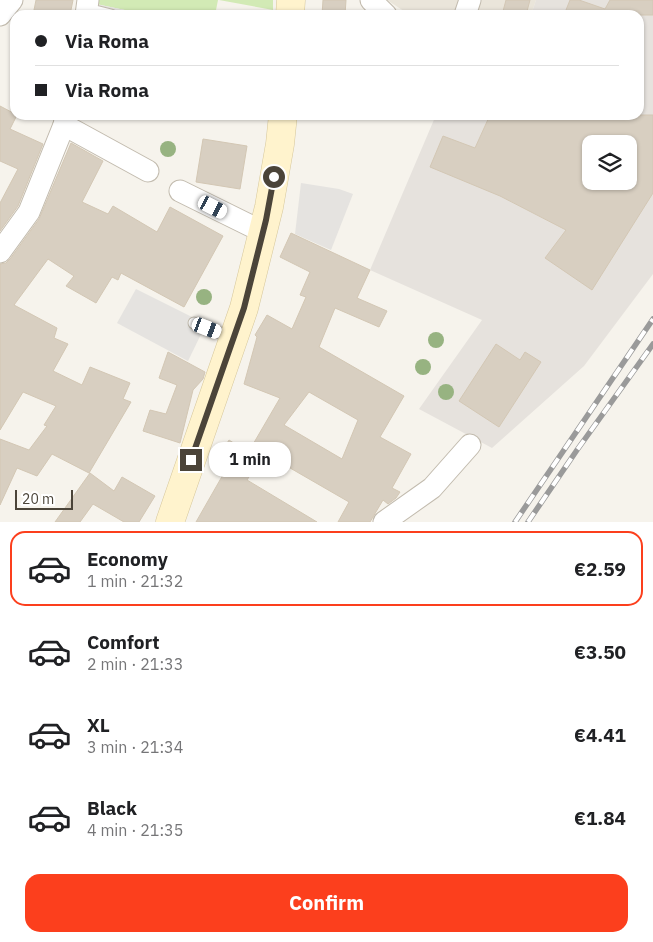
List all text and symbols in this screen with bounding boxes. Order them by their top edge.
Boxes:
text: Via Roma [65,29,149,53]
text: Via Roma [65,78,149,102]
map controls [582,135,637,190]
button: layers [582,135,637,190]
route start [263,166,285,188]
car [196,194,229,220]
car [190,316,223,340]
callout: 1 min [208,442,291,478]
route end [180,449,202,471]
text: 1 min [229,449,271,469]
scale bar [15,487,72,510]
text: 20 m [22,490,54,508]
icon: car [27,546,72,591]
text: Economy [87,547,168,571]
text: €2.59 [574,557,626,581]
text: 1 min · 21:32 [87,571,183,591]
icon: car [27,629,72,674]
text: Comfort [87,630,160,654]
text: €3.50 [574,640,626,664]
text: 2 min · 21:33 [87,654,183,674]
icon: car [27,712,72,757]
text: XL [87,713,110,737]
text: €4.41 [574,723,626,747]
text: 3 min · 21:34 [87,737,183,757]
icon: car [27,795,72,840]
text: Black [87,796,137,820]
text: €1.84 [574,806,626,830]
text: 4 min · 21:35 [87,820,183,840]
button: Confirm [25,874,628,932]

